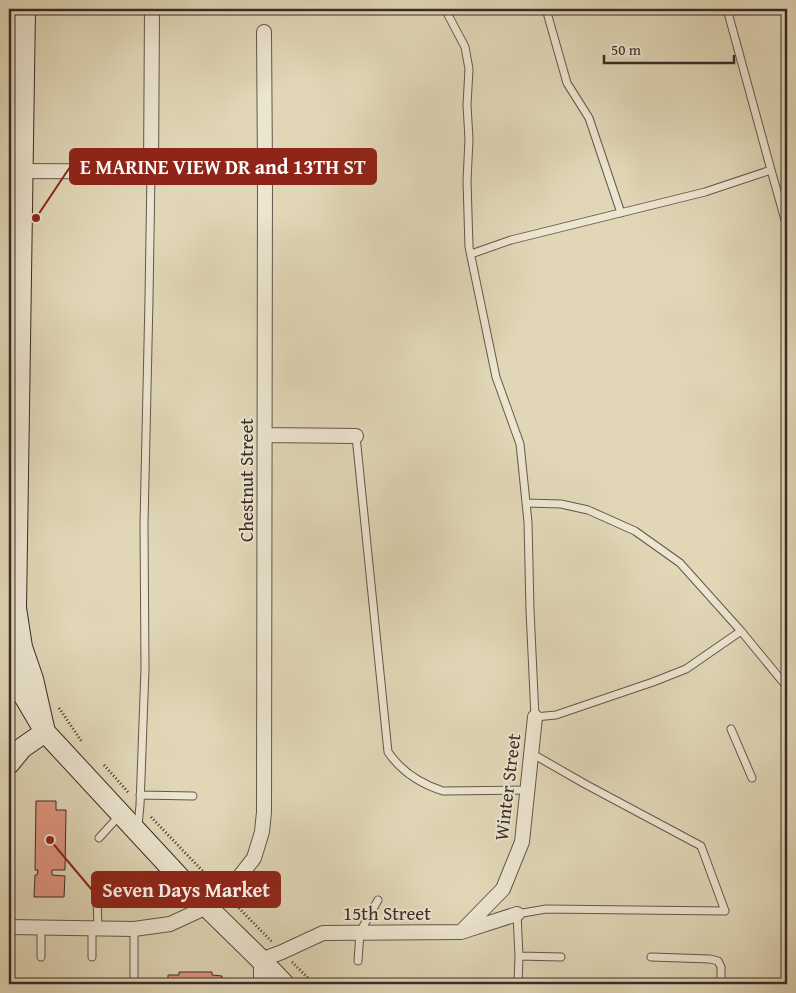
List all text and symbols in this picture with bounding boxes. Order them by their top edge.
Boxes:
scale bar [604,32,734,64]
text: 50 m [611,39,642,60]
callout: E MARINE VIEW DR and 13TH ST [70,149,376,184]
text: E MARINE VIEW DR and 13TH ST [80,152,366,181]
street label: Chestnut Street [232,418,260,542]
street label: Winter Street [487,731,528,842]
callout: Seven Days Market [92,872,280,907]
text: Seven Days Market [102,875,270,904]
street label: 15th Street [343,899,431,927]

